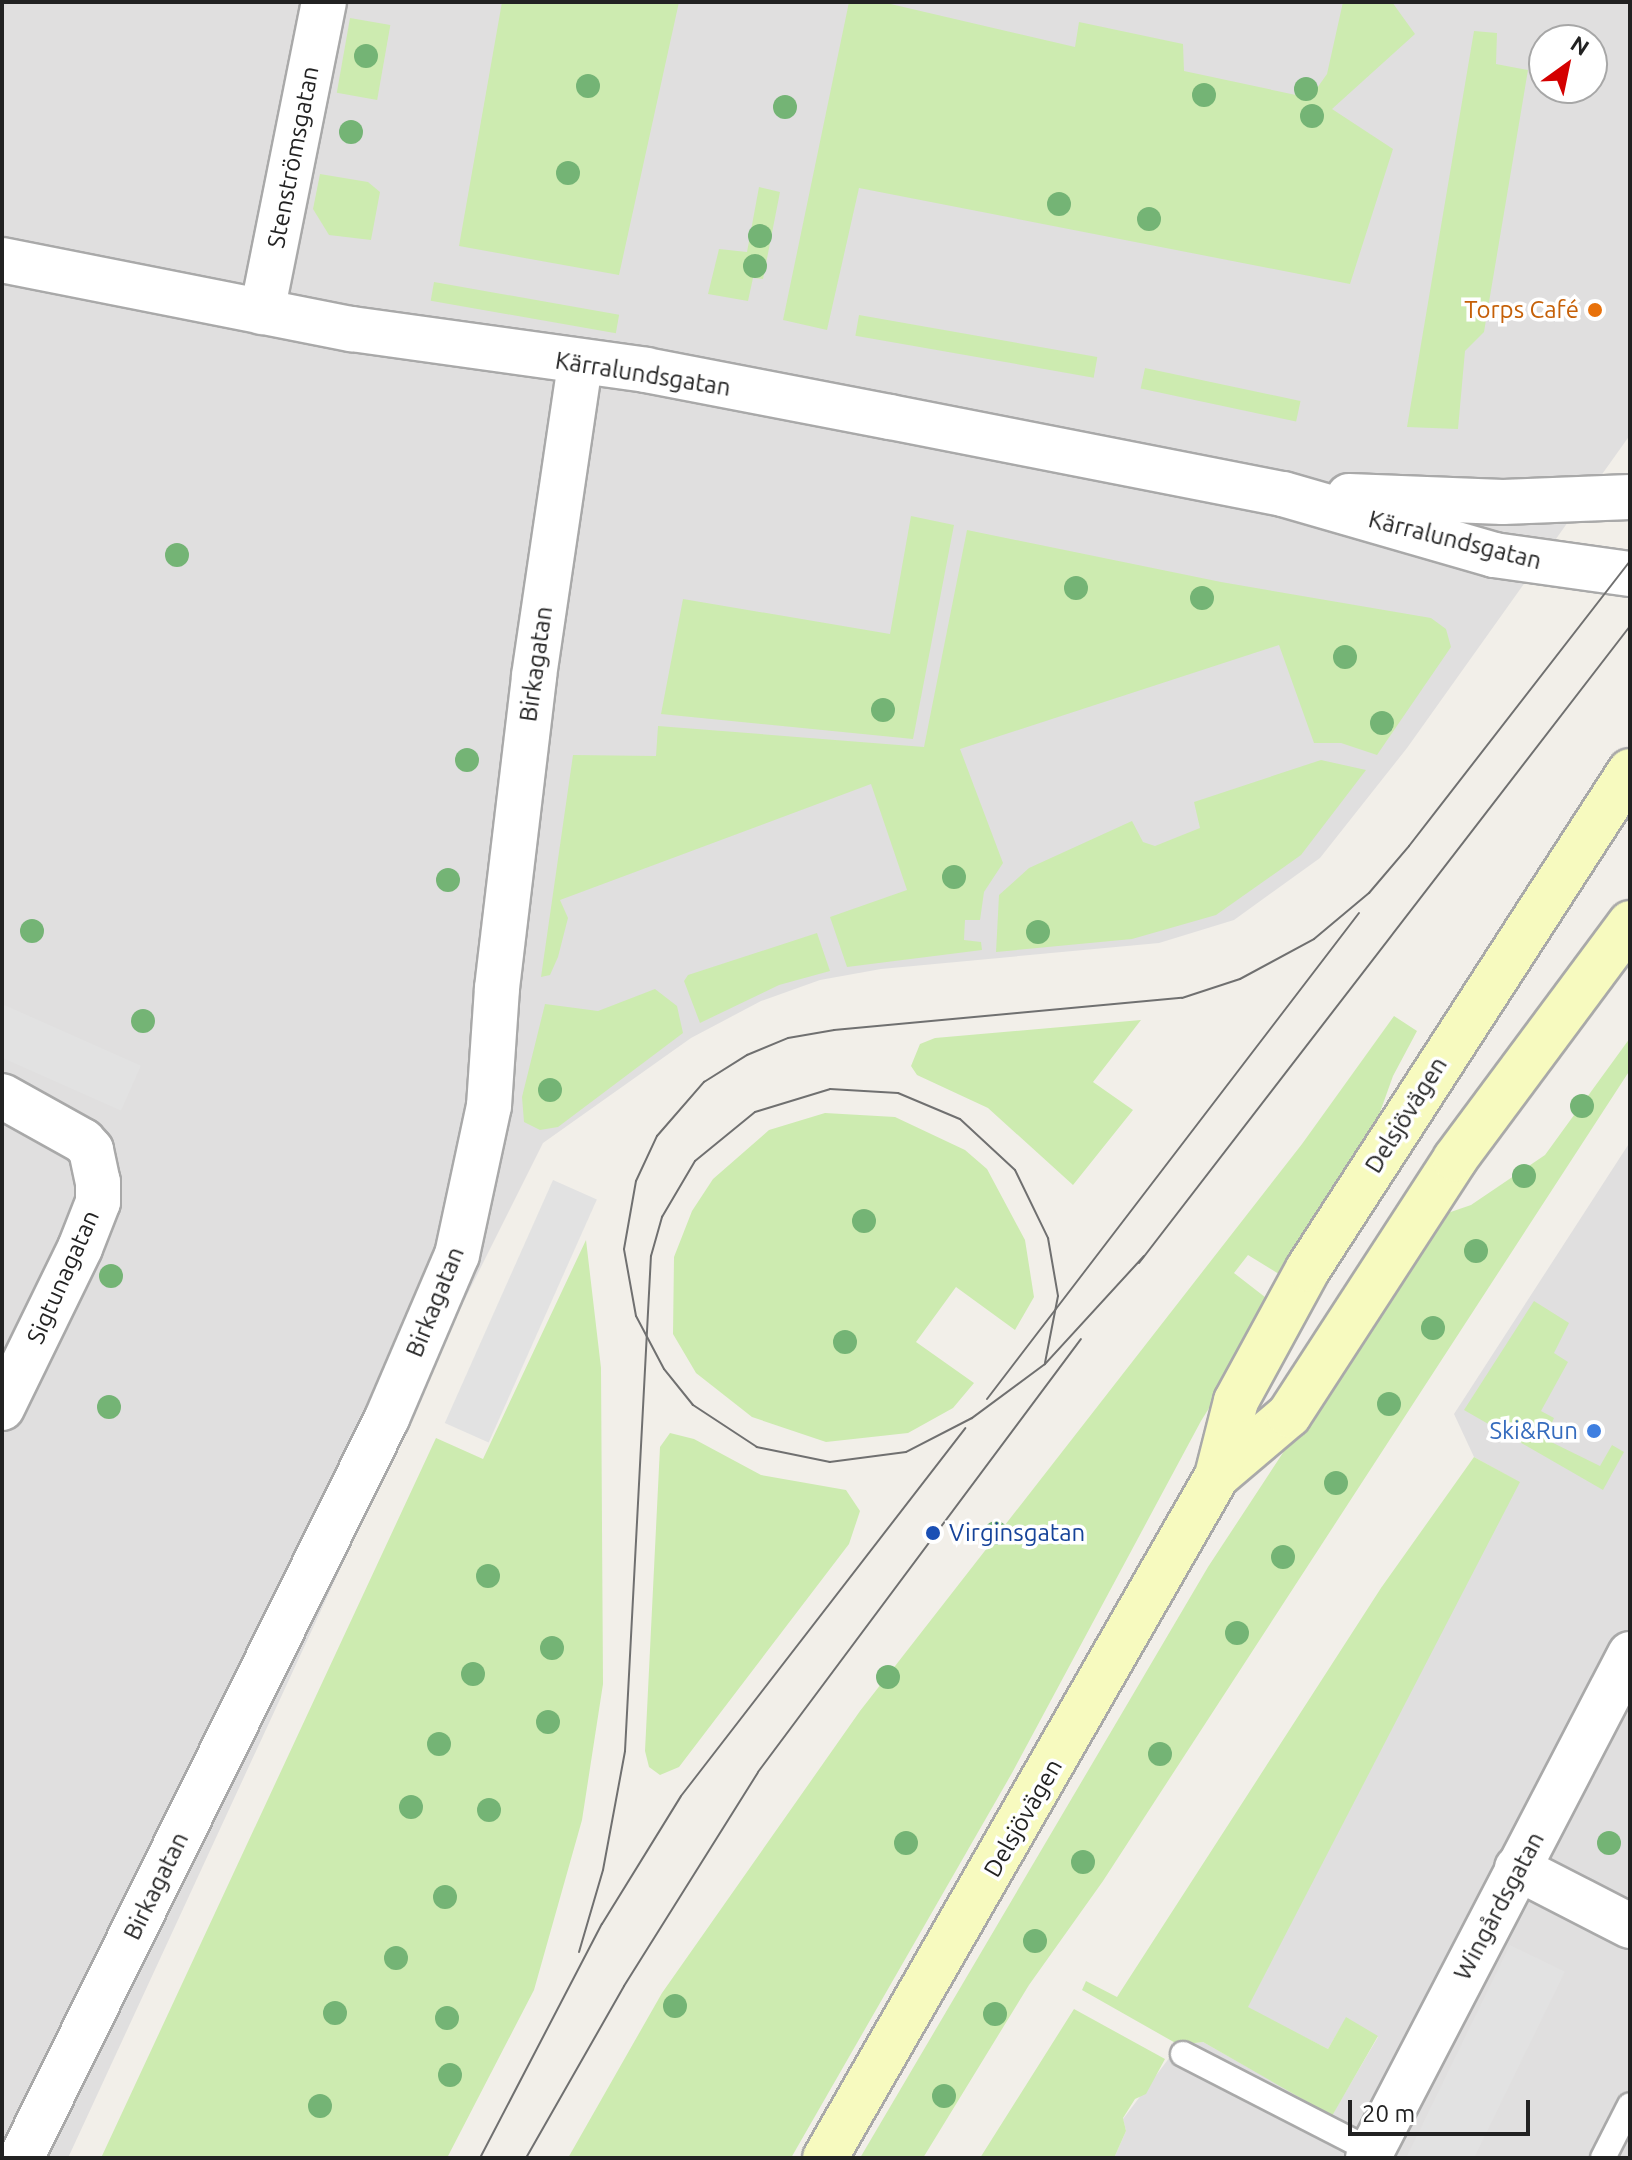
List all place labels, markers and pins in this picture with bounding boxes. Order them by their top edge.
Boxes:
place label: Torps Café [1464,296,1579,324]
marker: Torps Café [1586,301,1604,319]
place label: Ski&Run [1489,1417,1578,1445]
marker: Ski&Run [1585,1422,1603,1440]
place label: Virginsgatan [949,1519,1085,1547]
marker: Virginsgatan [924,1524,942,1542]

